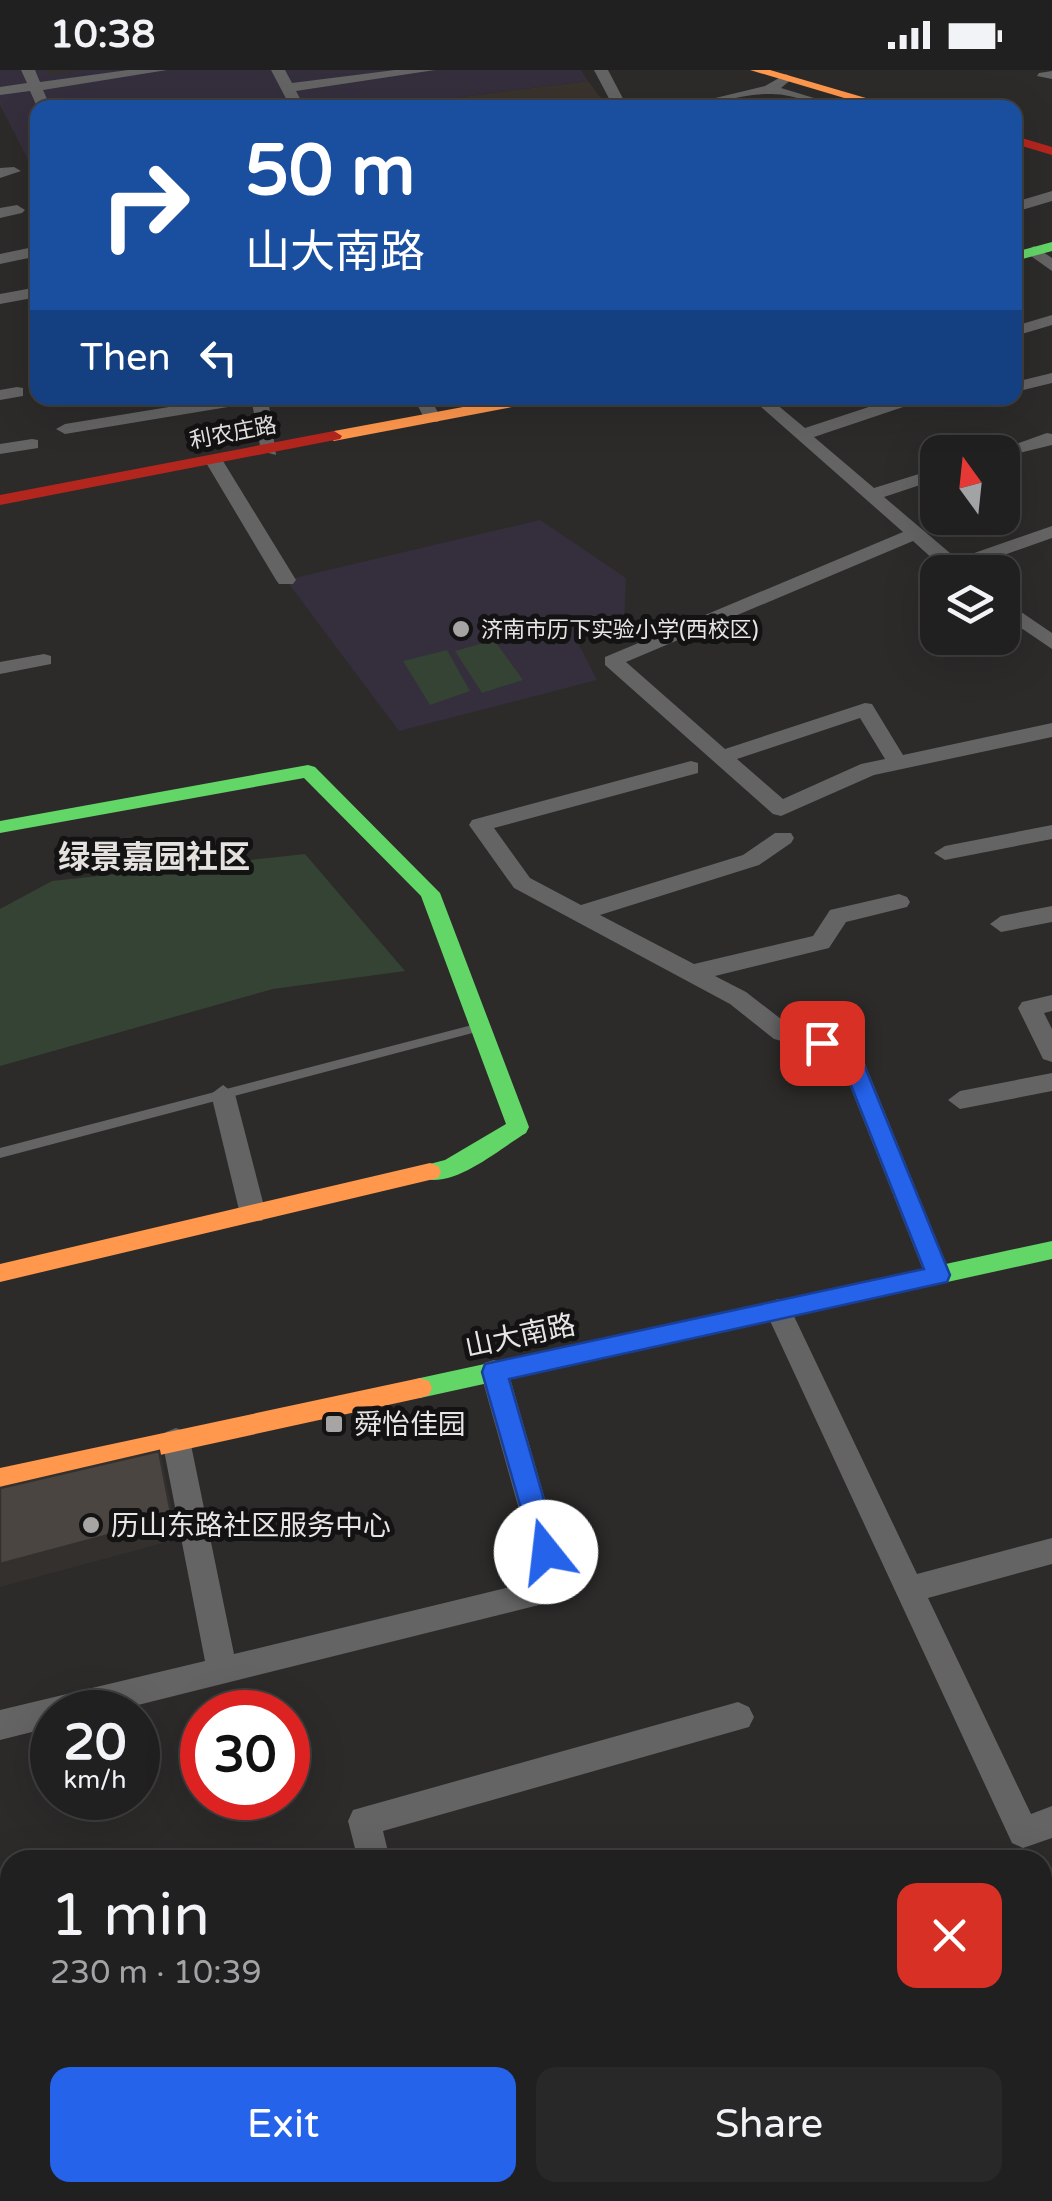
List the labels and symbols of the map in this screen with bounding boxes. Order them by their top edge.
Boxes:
street label: 利农庄路 [188,412,279,454]
north arrow [920,435,1020,535]
place label: 济南市历下实验小学(西校区) [481,617,759,643]
marker: 济南市历下实验小学(西校区) [450,618,472,640]
district label: 绿景嘉园社区 [58,839,250,877]
pin [780,1001,865,1086]
street label: 山大南路 [462,1308,579,1364]
place label: 舜怡佳园 [354,1408,466,1442]
marker: 舜怡佳园 [323,1413,345,1435]
position arrow [494,1500,598,1604]
place label: 历山东路社区服务中心 [111,1509,391,1543]
marker: 历山东路社区服务中心 [80,1514,102,1536]
speed limit sign: 30 [180,1690,310,1820]

